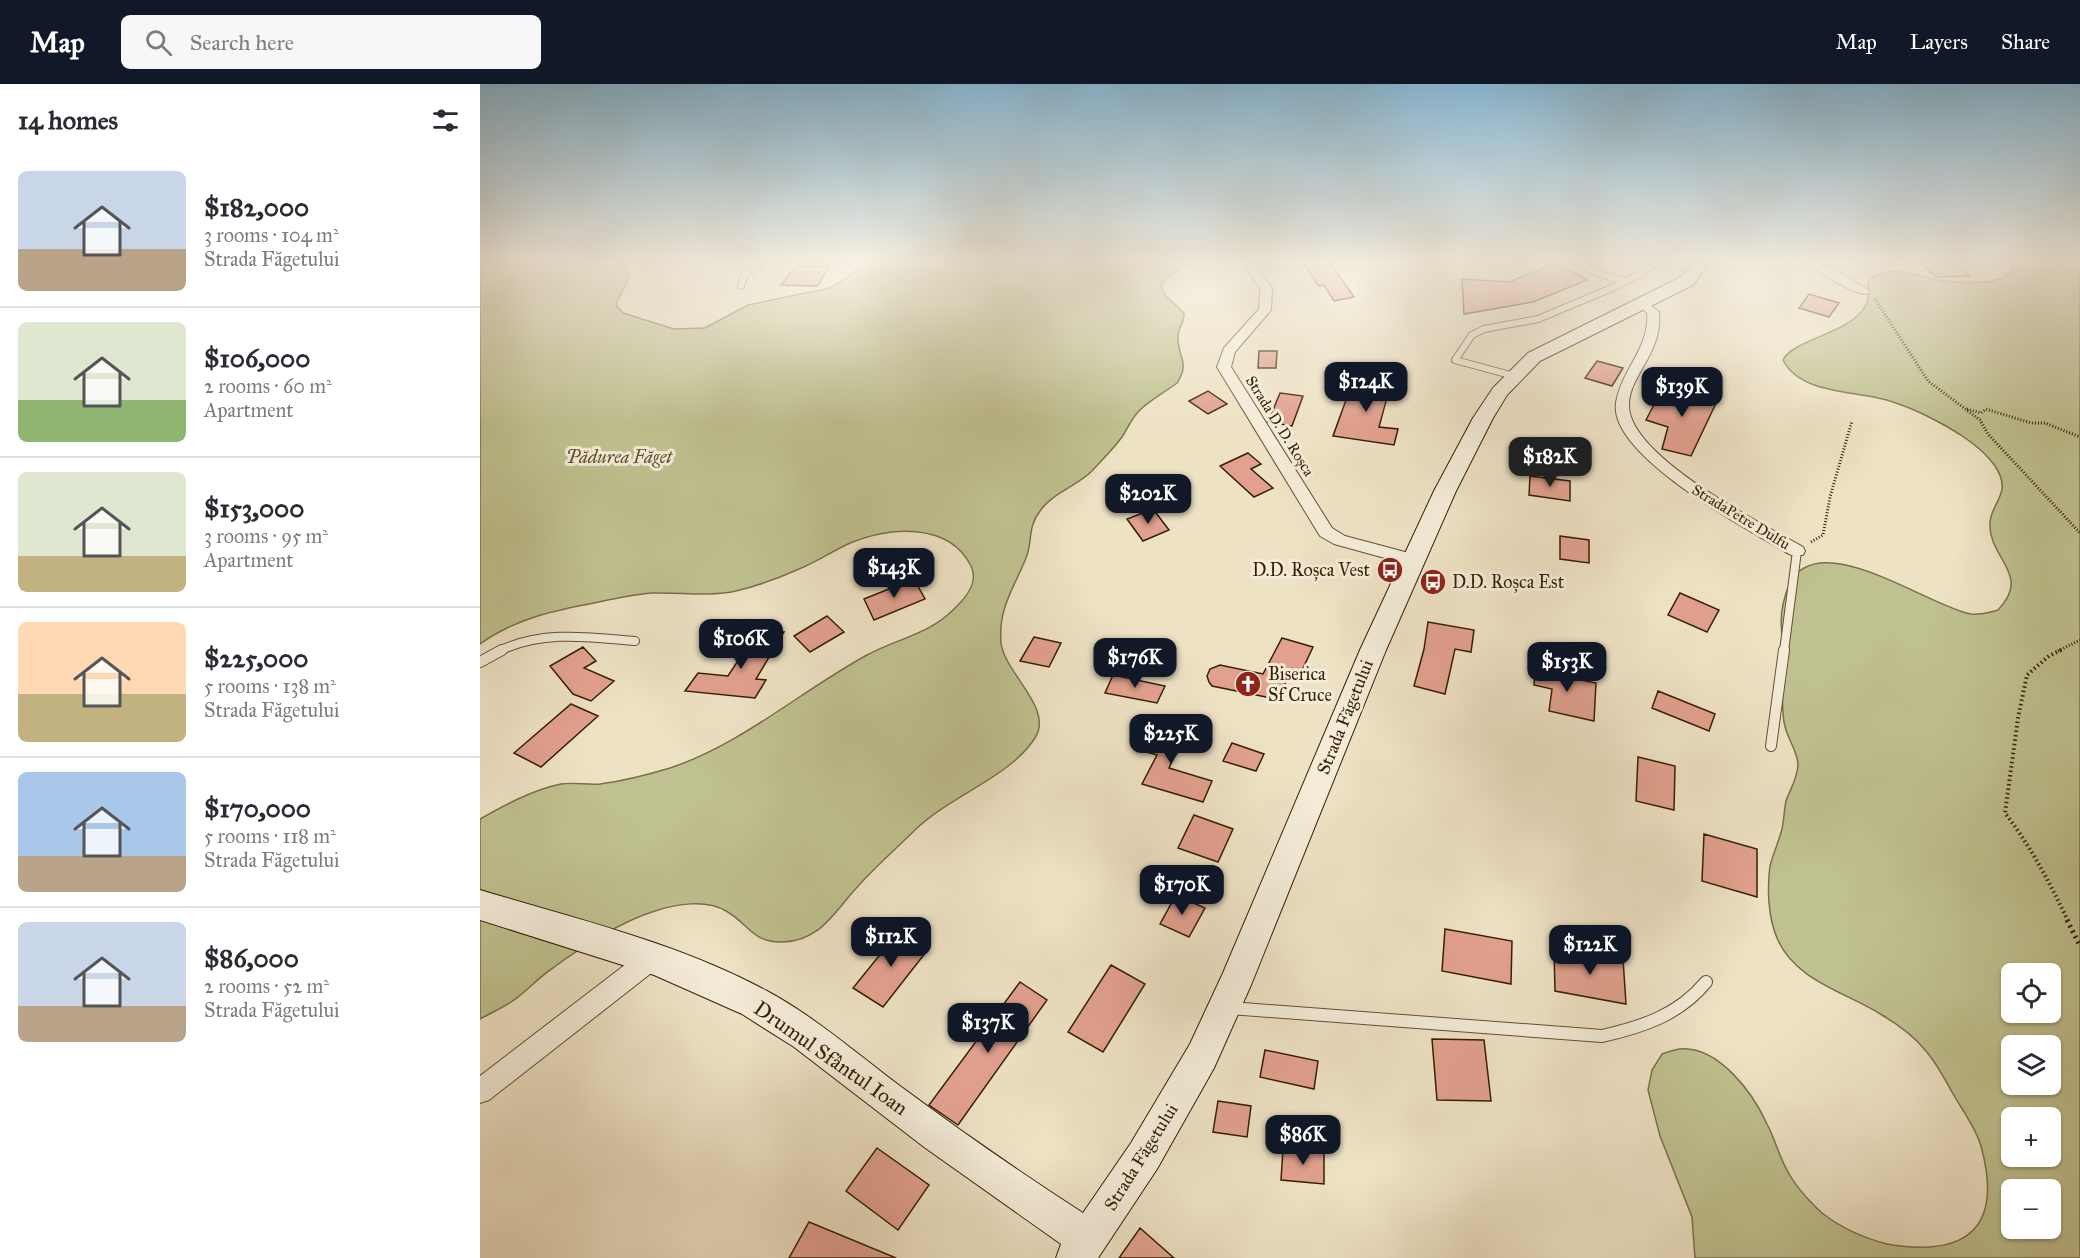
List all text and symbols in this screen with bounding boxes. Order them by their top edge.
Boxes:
search box [121,15,541,69]
text: Map [30,25,85,60]
icon: search [142,26,175,59]
text: Search here [190,29,294,56]
text: Map [1836,29,1877,55]
text: Layers [1910,29,1968,55]
text: Share [2001,29,2050,55]
text: 14 homes [18,104,118,136]
icon: filters [429,104,462,137]
text: $182,000 [204,191,309,223]
icon: home [66,195,138,267]
text: 3 rooms · 104 m² [204,223,339,247]
text: Strada Făgetului [204,247,340,271]
text: $106,000 [204,342,310,374]
icon: home [66,346,138,418]
pin: $124K [1324,362,1408,413]
pin: $139K [1640,367,1724,418]
text: $124K [1338,369,1394,393]
street label: Strada D. D. Roșca [1242,373,1318,480]
text: 2 rooms · 60 m² [204,374,332,398]
text: $139K [1656,374,1708,398]
text: Apartment [204,398,293,422]
pin: $182K [1508,437,1592,488]
text: $182K [1523,444,1577,468]
park label: Pădurea Făget [566,446,673,468]
pin: $202K [1106,474,1190,525]
text: $202K [1119,481,1177,505]
street label: StradaPetre Dulfu [1689,481,1793,553]
text: $153,000 [204,492,304,524]
icon: home [66,496,138,568]
text: 3 rooms · 95 m² [204,524,328,548]
text: Apartment [204,548,293,572]
pin: $143K [852,548,936,599]
text: $143K [867,555,921,579]
bus stop icon: D.D. Roșca Vest [1375,555,1405,585]
place label: D.D. Roșca Vest [1252,559,1371,581]
bus stop icon: D.D. Roșca Est [1418,567,1448,597]
place label: D.D. Roșca Est [1452,571,1565,593]
pin: $106K [699,619,783,670]
text: $106K [713,626,769,650]
pin: $176K [1093,638,1177,689]
text: $225,000 [204,642,309,674]
pin: $153K [1525,642,1609,693]
text: $176K [1108,645,1162,669]
icon: home [66,646,138,718]
text: $153K [1541,649,1593,673]
street label: Strada Făgetului [1312,656,1379,778]
place label: Biserica Sf Cruce [1268,663,1332,706]
church icon: Biserica Sf Cruce [1233,669,1263,699]
text: 5 rooms · 138 m² [204,674,336,698]
text: Strada Făgetului [204,698,340,722]
pin: $225K [1129,714,1213,765]
text: $225K [1144,721,1199,745]
text: $170,000 [204,792,311,824]
icon: home [66,796,138,868]
text: 5 rooms · 118 m² [204,824,336,848]
text: Strada Făgetului [204,848,340,872]
pin: $170K [1140,865,1224,916]
text: $170K [1154,872,1210,896]
pin: $112K [849,917,933,968]
text: $112K [865,924,917,948]
pin: $122K [1548,925,1632,976]
text: $122K [1563,932,1617,956]
text: $86,000 [204,942,299,974]
icon: home [66,946,138,1018]
map controls [2001,963,2061,1239]
button: locate [2001,963,2061,1023]
text: 2 rooms · 52 m² [204,974,329,998]
street label: Drumul Sfântul Ioan [749,995,913,1121]
text: Strada Făgetului [204,998,340,1022]
pin: $137K [946,1003,1030,1054]
text: $137K [962,1010,1014,1034]
button: layers [2001,1035,2061,1095]
street label: Strada Făgetului [1099,1099,1184,1215]
button: + [2001,1107,2061,1167]
pin: $86K [1267,1115,1339,1166]
text: $86K [1279,1122,1327,1146]
button: − [2001,1179,2061,1239]

